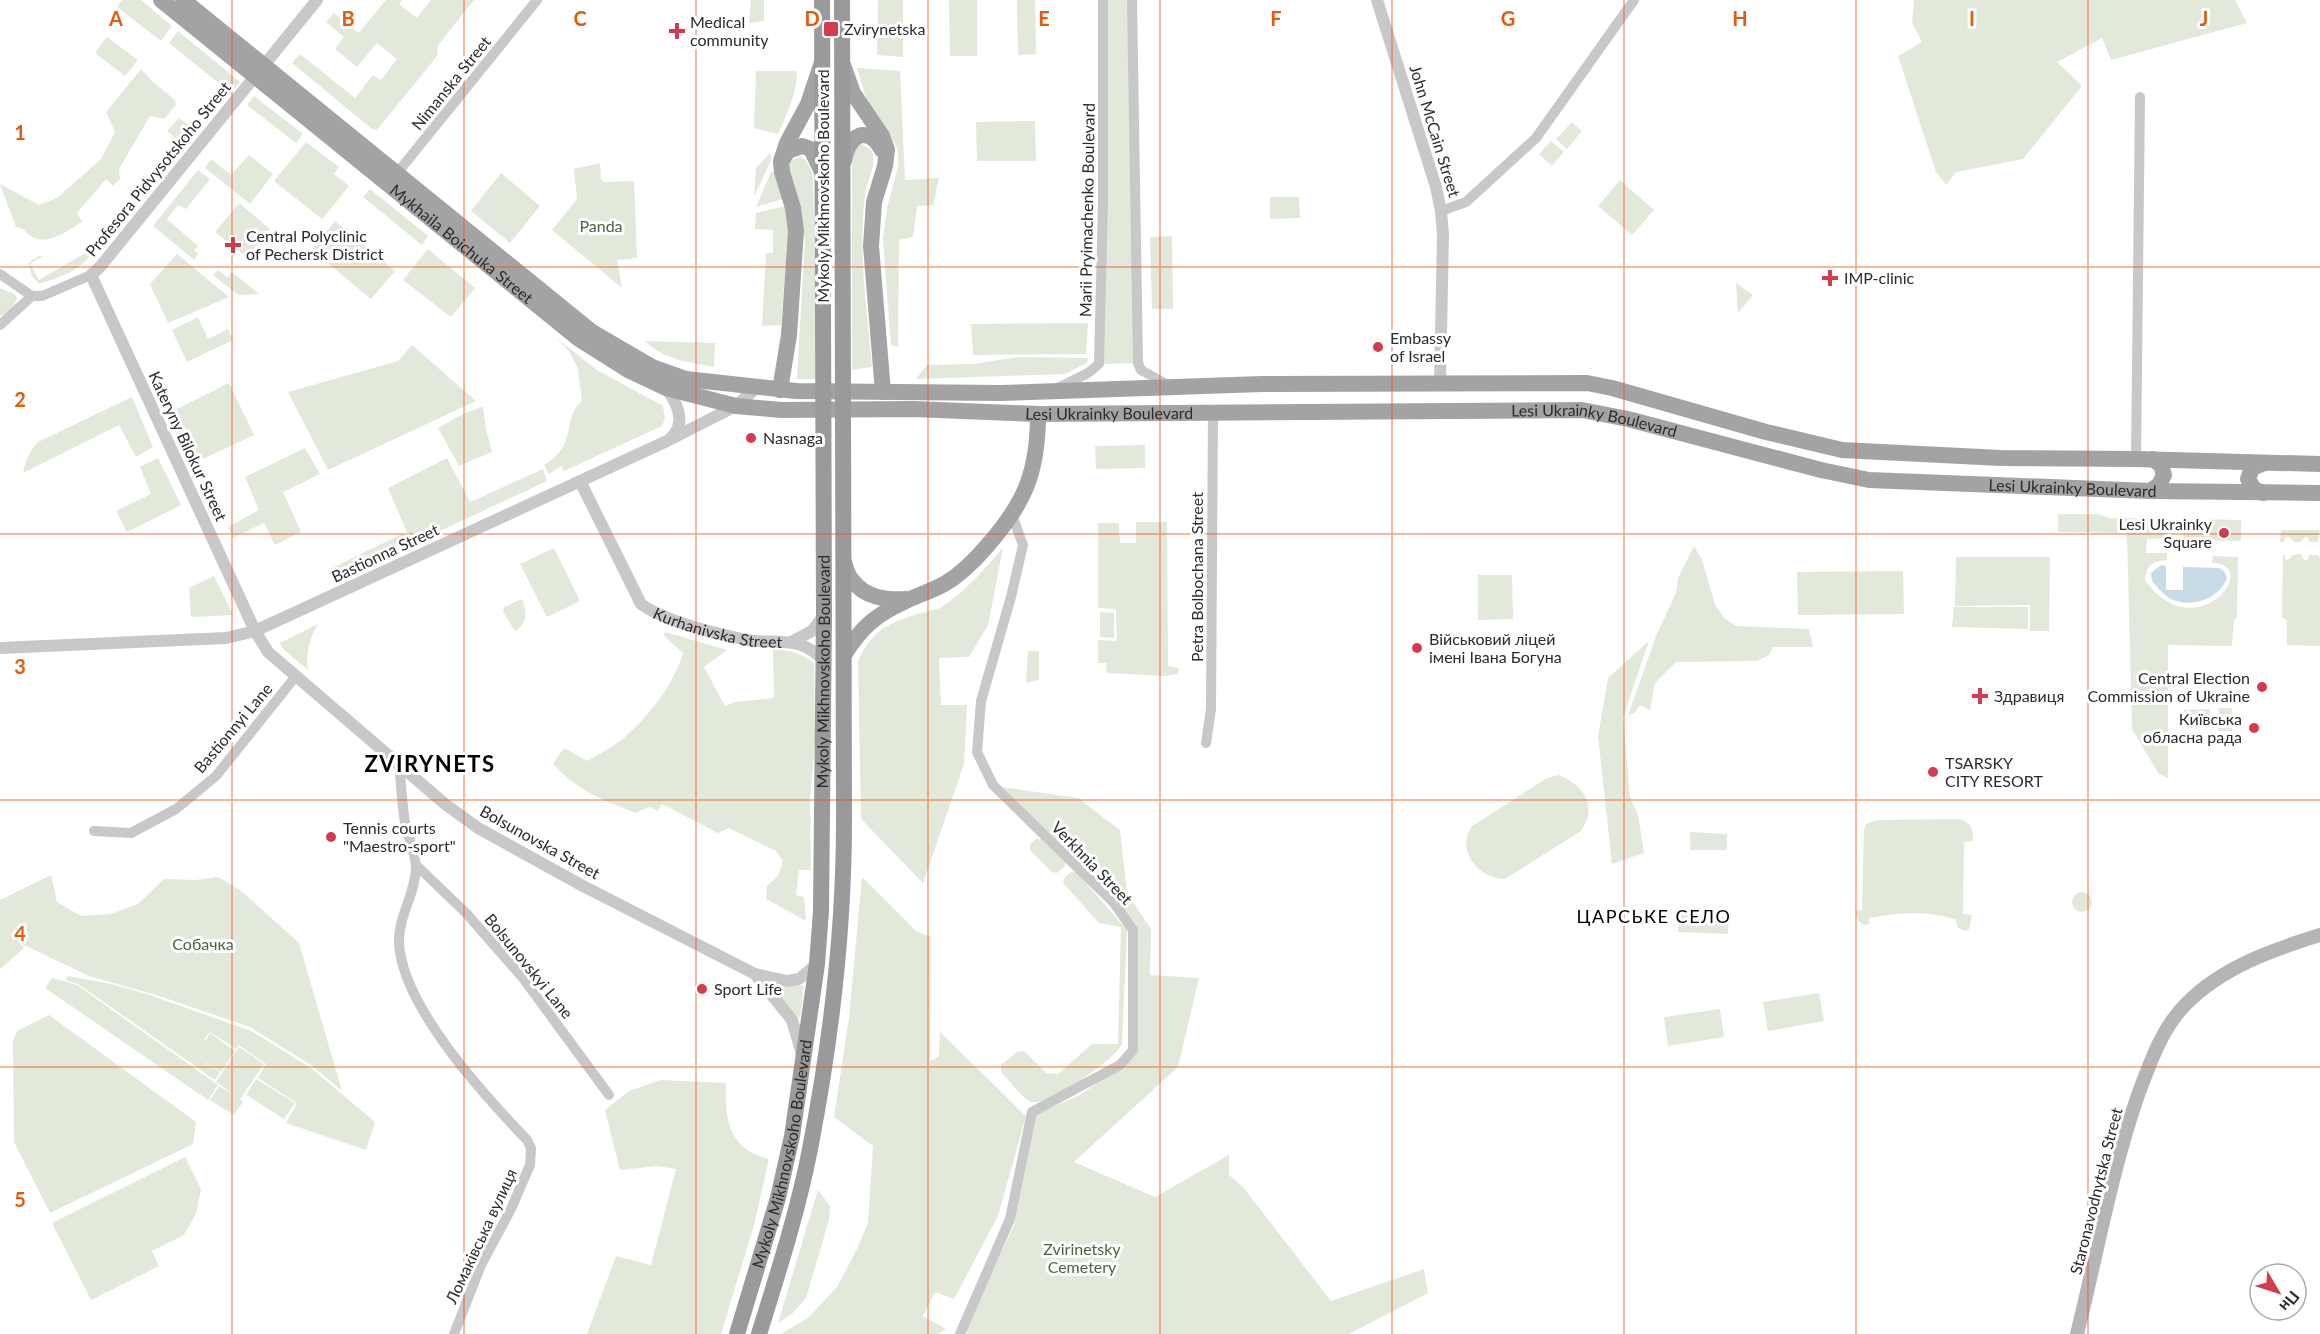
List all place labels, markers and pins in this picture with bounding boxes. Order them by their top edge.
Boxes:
place label: Medical community [690,12,769,49]
place label: Zvirynetska [844,19,925,38]
marker: Zvirynetska [822,20,840,38]
marker: Medical community [668,22,686,40]
place label: Central Polyclinic of Pechersk District [246,226,384,263]
marker: Central Polyclinic of Pechersk District [224,236,242,254]
place label: IMP-clinic [1844,268,1915,287]
marker: IMP-clinic [1821,269,1839,287]
place label: Embassy of Israel [1390,328,1452,365]
marker: Embassy of Israel [1371,340,1385,354]
place label: Nasnaga [763,428,823,447]
marker: Nasnaga [744,431,758,445]
place label: Lesi Ukrainky Square [2119,514,2213,551]
marker: Lesi Ukrainky Square [2217,526,2231,540]
place label: Військовий ліцей імені Івана Богуна [1429,629,1562,666]
marker: Військовий ліцей імені Івана Богуна [1410,641,1424,655]
place label: Central Election Commission of Ukraine [2088,668,2250,705]
marker: Central Election Commission of Ukraine [2255,680,2269,694]
place label: Здравиця [1994,686,2064,705]
marker: Здравиця [1971,687,1989,705]
place label: Київська обласна рада [2143,709,2242,746]
marker: Київська обласна рада [2247,721,2261,735]
place label: TSARSKY CITY RESORT [1945,753,2043,790]
marker: TSARSKY CITY RESORT [1926,765,1940,779]
place label: Tennis courts "Maestro-sport" [343,818,456,855]
marker: Tennis courts "Maestro-sport" [324,830,338,844]
place label: Sport Life [714,979,782,998]
marker: Sport Life [695,982,709,996]

